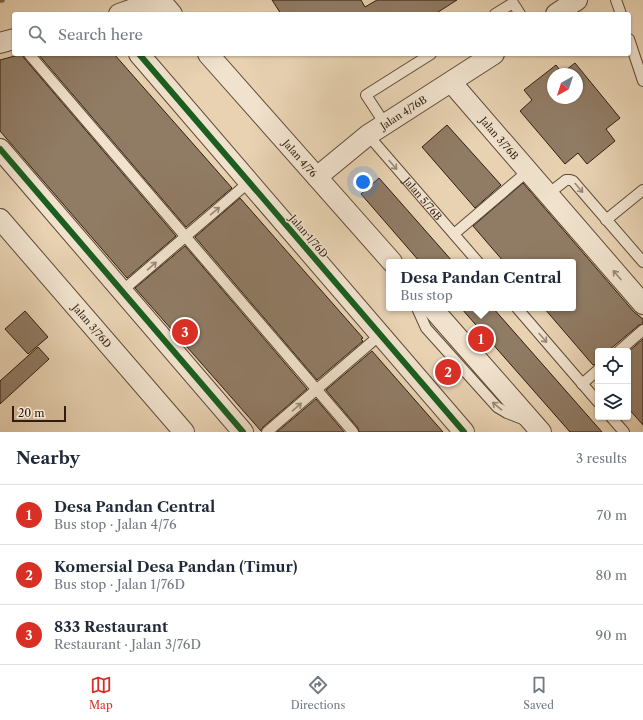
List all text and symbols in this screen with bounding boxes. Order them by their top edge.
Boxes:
search box [12,12,631,56]
icon: search [26,23,48,45]
text: Search here [58,25,143,44]
north arrow [547,68,583,104]
street label: Jalan 4/76B [376,93,429,134]
street label: Jalan 3/76B [476,113,521,162]
street label: Jalan 4/76 [278,135,320,180]
one-way arrow [389,160,398,170]
your location [353,172,373,192]
street label: Jalan 5/76B [399,173,445,223]
one-way arrow [574,182,583,193]
one-way arrow [210,207,221,216]
street label: Jalan 1/76D [285,211,331,260]
popup [386,259,576,311]
one-way arrow [146,261,157,270]
text: Desa Pandan Central [400,268,562,287]
one-way arrow [613,269,622,280]
text: Bus stop [400,287,453,303]
street label: Jalan 3/76D [68,300,114,351]
pin: 3 [172,317,198,347]
pin: 1 [468,324,494,354]
one-way arrow [538,332,547,343]
map controls [595,348,631,420]
button: locate [595,348,631,384]
pin: 2 [435,357,461,387]
button: layers [595,384,631,420]
one-way arrow [291,402,302,411]
one-way arrow [492,402,503,411]
scale bar [12,404,66,423]
text: 20 m [18,406,44,420]
text: Nearby [16,448,80,468]
text: 3 results [576,450,627,466]
text: Desa Pandan Central [54,497,215,516]
text: 1 [26,507,32,523]
text: 70 m [597,507,627,523]
text: Bus stop · Jalan 4/76 [54,516,177,532]
text: Komersial Desa Pandan (Timur) [54,557,297,576]
text: 2 [25,567,33,583]
text: 80 m [595,567,627,583]
text: Bus stop · Jalan 1/76D [54,576,185,592]
text: 833 Restaurant [54,617,168,636]
text: 3 [25,627,33,643]
text: 90 m [596,627,627,643]
text: Restaurant · Jalan 3/76D [54,636,201,652]
tab: Map [89,674,113,712]
tab: Directions [291,674,345,712]
tab: Saved [523,674,554,712]

